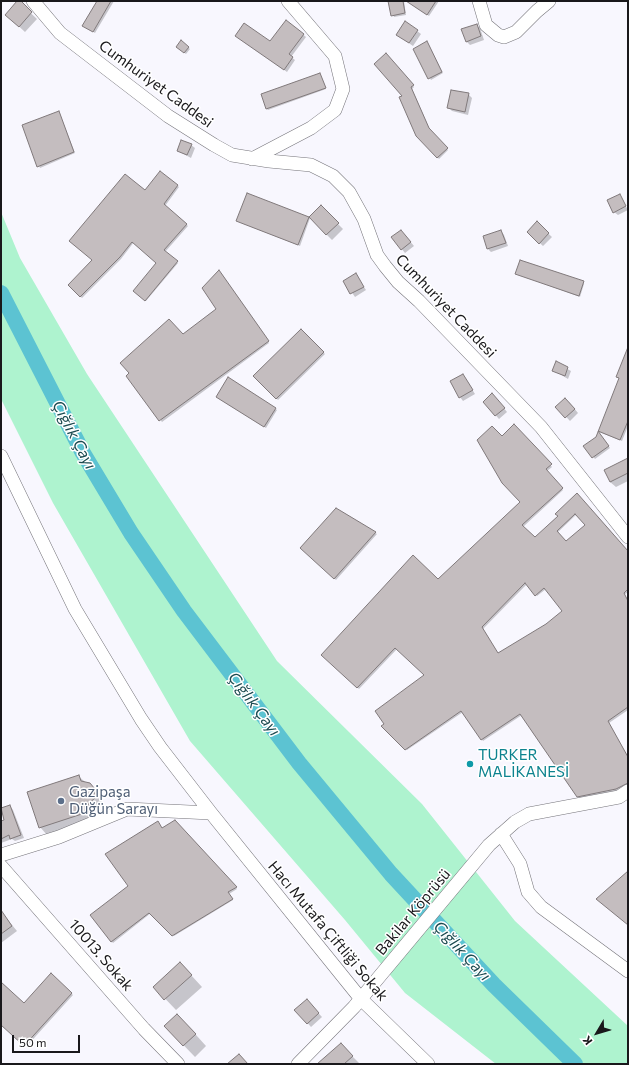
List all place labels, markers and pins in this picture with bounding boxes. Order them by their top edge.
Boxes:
place label: TURKER MALİKANESİ [478,746,569,781]
marker: TURKER MALİKANESİ [465,759,475,769]
place label: Gazipaşa Düğün Sarayı [69,783,158,818]
marker: Gazipaşa Düğün Sarayı [56,796,66,806]

